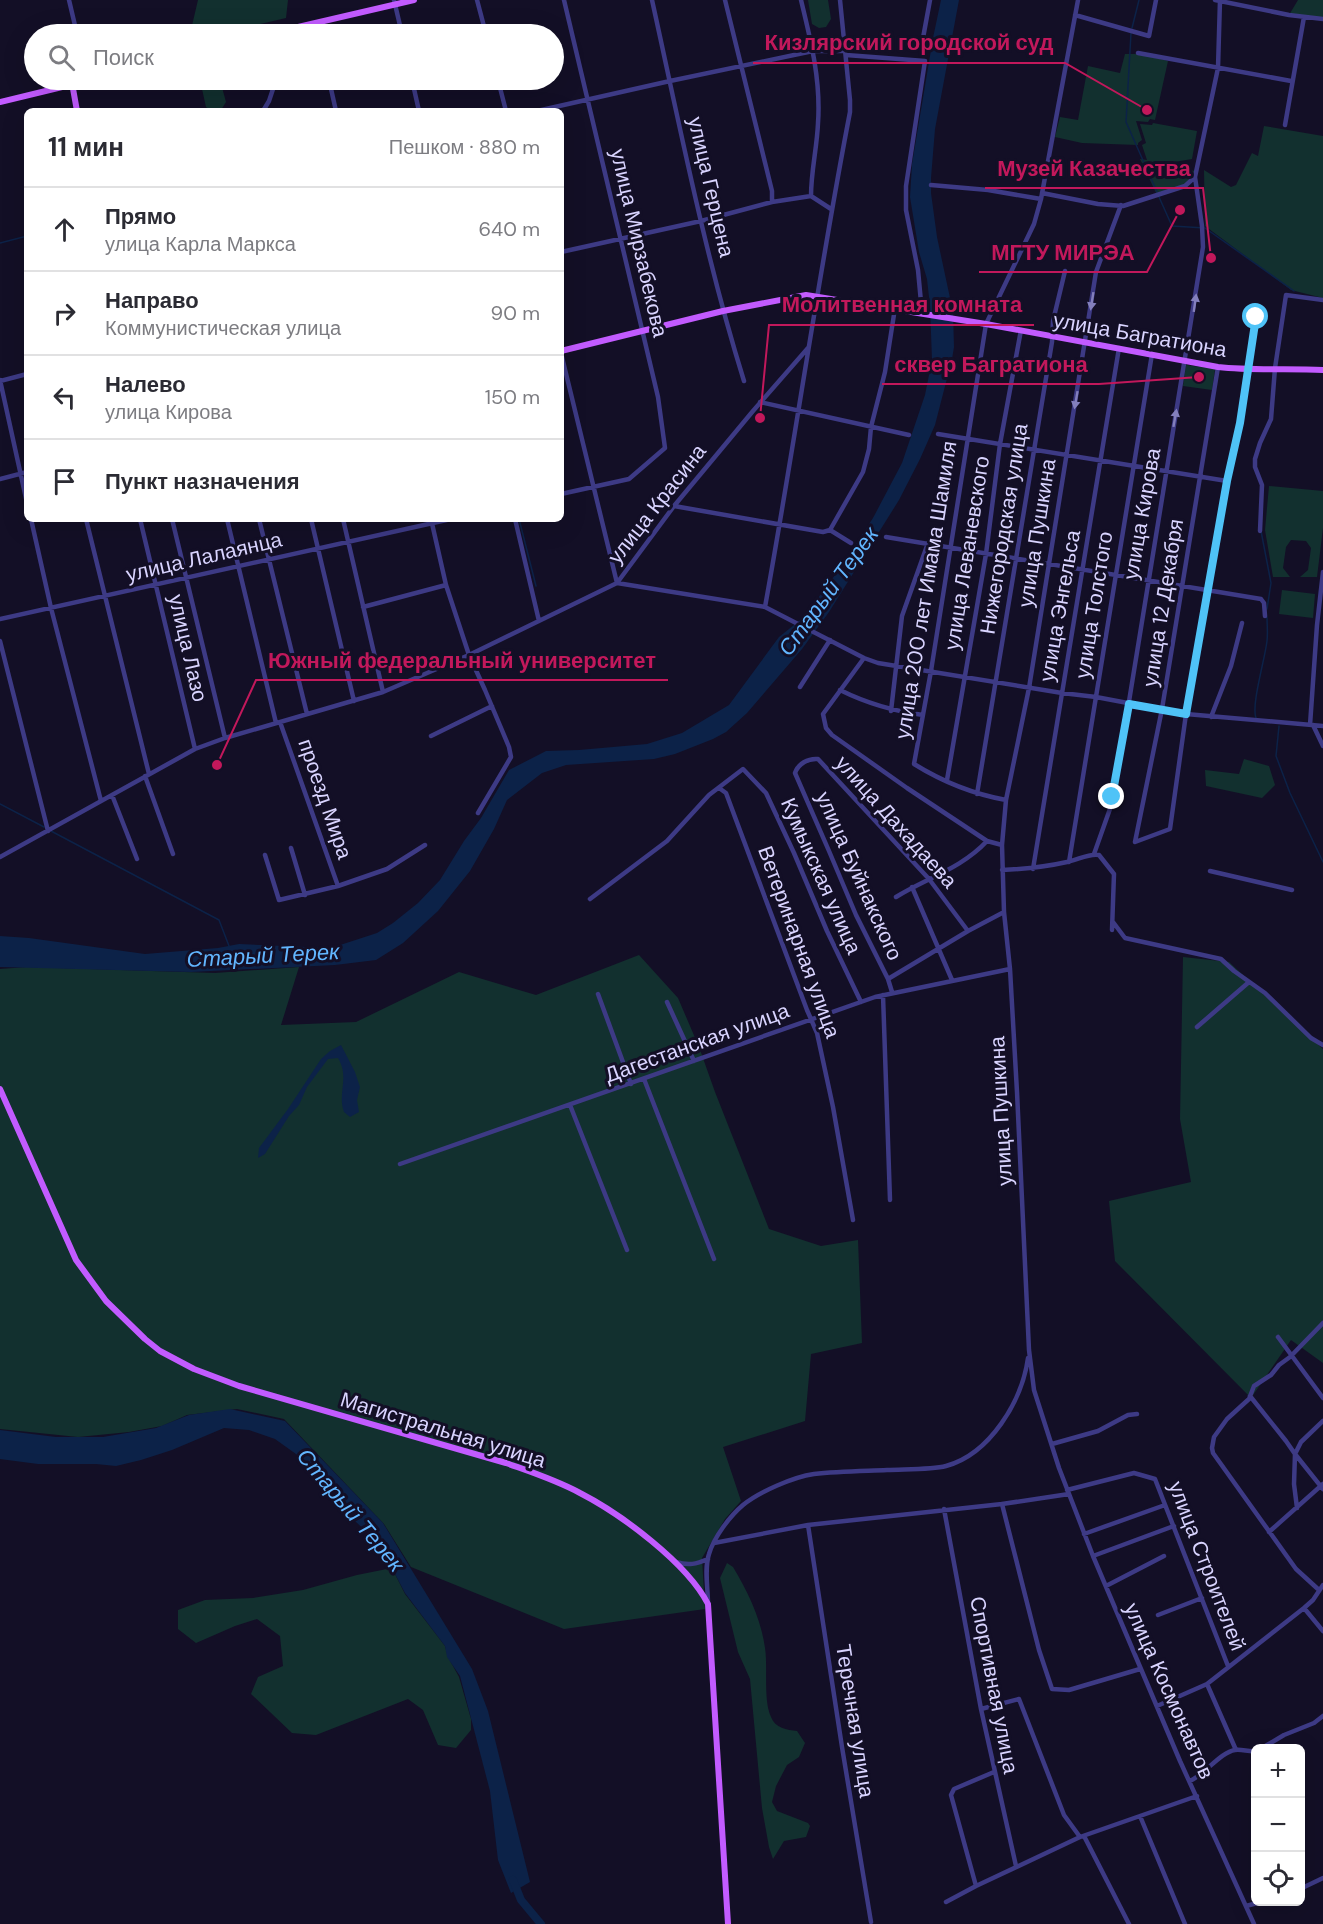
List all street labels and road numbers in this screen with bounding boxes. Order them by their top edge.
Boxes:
street label: улица Герцена [681,114,741,260]
street label: улица Мирзабекова [604,146,674,340]
street label: улица Багратиона [1051,306,1229,364]
street label: Нижегородская улица [973,421,1035,636]
street label: улица Красина [602,438,713,570]
street label: улица 200 лет Имама Шамиля [889,439,963,741]
street label: улица Кирова [1117,446,1167,582]
street label: улица Леваневского [938,454,996,652]
street label: улица Пушкина [1011,456,1063,609]
street label: улица 12 Декабря [1136,517,1190,689]
street label: улица Лалаянца [123,525,285,589]
street label: улица Энгельса [1033,528,1087,684]
street label: улица Толстого [1069,530,1119,680]
street label: улица Лазо [162,591,214,705]
street label: проезд Мира [291,735,359,863]
street label: улица Дахадаева [829,750,963,895]
street label: улица Буйнакского [809,787,909,965]
street label: Кумыкская улица [774,794,868,959]
street label: Ветеринарная улица [751,842,847,1042]
street label: Дагестанская улица [601,996,793,1089]
street label: улица Пушкина [983,1035,1019,1187]
street label: Магистральная улица [337,1385,549,1475]
street label: улица Строителей [1162,1477,1252,1655]
street label: Спортивная улица [963,1594,1025,1776]
street label: улица Космонавтов [1118,1598,1220,1784]
street label: Теречная улица [829,1642,881,1800]

